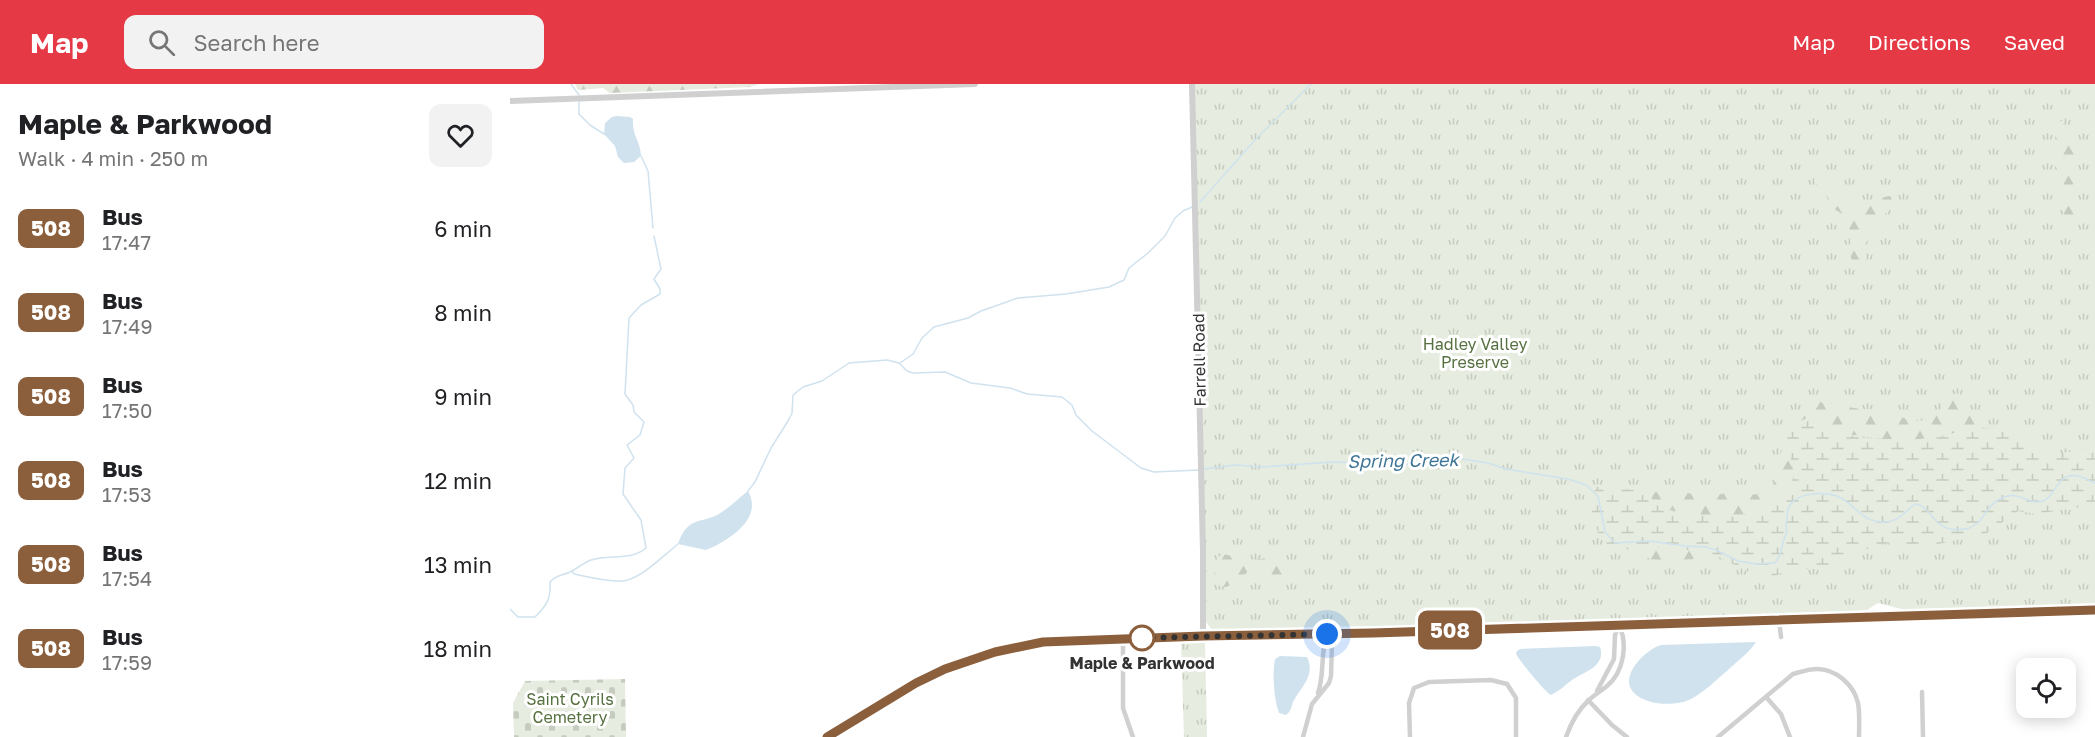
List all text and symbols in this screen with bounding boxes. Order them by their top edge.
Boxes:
search box [124,15,544,69]
text: Map [30,26,88,59]
icon: search [145,26,178,59]
text: Search here [193,29,319,56]
text: Map [1792,29,1835,55]
text: Directions [1868,29,1971,55]
text: Saved [2004,29,2065,55]
button: heart [429,104,492,167]
text: Maple & Parkwood [18,107,272,140]
text: Walk · 4 min · 250 m [18,146,208,170]
text: Bus [102,203,143,230]
text: 508 [31,215,71,241]
text: 6 min [434,215,492,242]
text: 17:47 [102,230,151,254]
text: Bus [102,287,143,314]
text: 508 [31,299,71,325]
text: 8 min [434,299,492,326]
street label: Farrell Road [1188,313,1210,407]
text: 17:49 [102,314,153,338]
park label: Hadley Valley Preserve [1423,334,1527,372]
text: Bus [102,371,143,398]
text: 508 [31,383,71,409]
text: 9 min [434,383,492,410]
text: 17:50 [102,398,152,422]
water label: Spring Creek [1347,448,1461,472]
text: Bus [102,455,143,482]
text: 508 [31,467,71,493]
text: 12 min [424,467,492,494]
text: 17:53 [102,482,152,506]
text: Bus [102,539,143,566]
text: 508 [31,551,71,577]
text: 13 min [424,551,492,578]
text: 17:54 [102,566,152,590]
line badge: 508 [1416,610,1484,650]
text: 508 [1430,617,1470,643]
your location [1312,619,1342,649]
text: Bus [102,623,143,650]
marker: Maple & Parkwood [1129,625,1155,651]
text: 508 [31,635,71,661]
text: 18 min [424,635,492,662]
text: 17:59 [102,650,152,674]
place label: Maple & Parkwood [1069,653,1215,673]
map controls [2016,658,2076,718]
button: locate [2016,658,2076,718]
park label: Saint Cyrils Cemetery [526,689,614,727]

